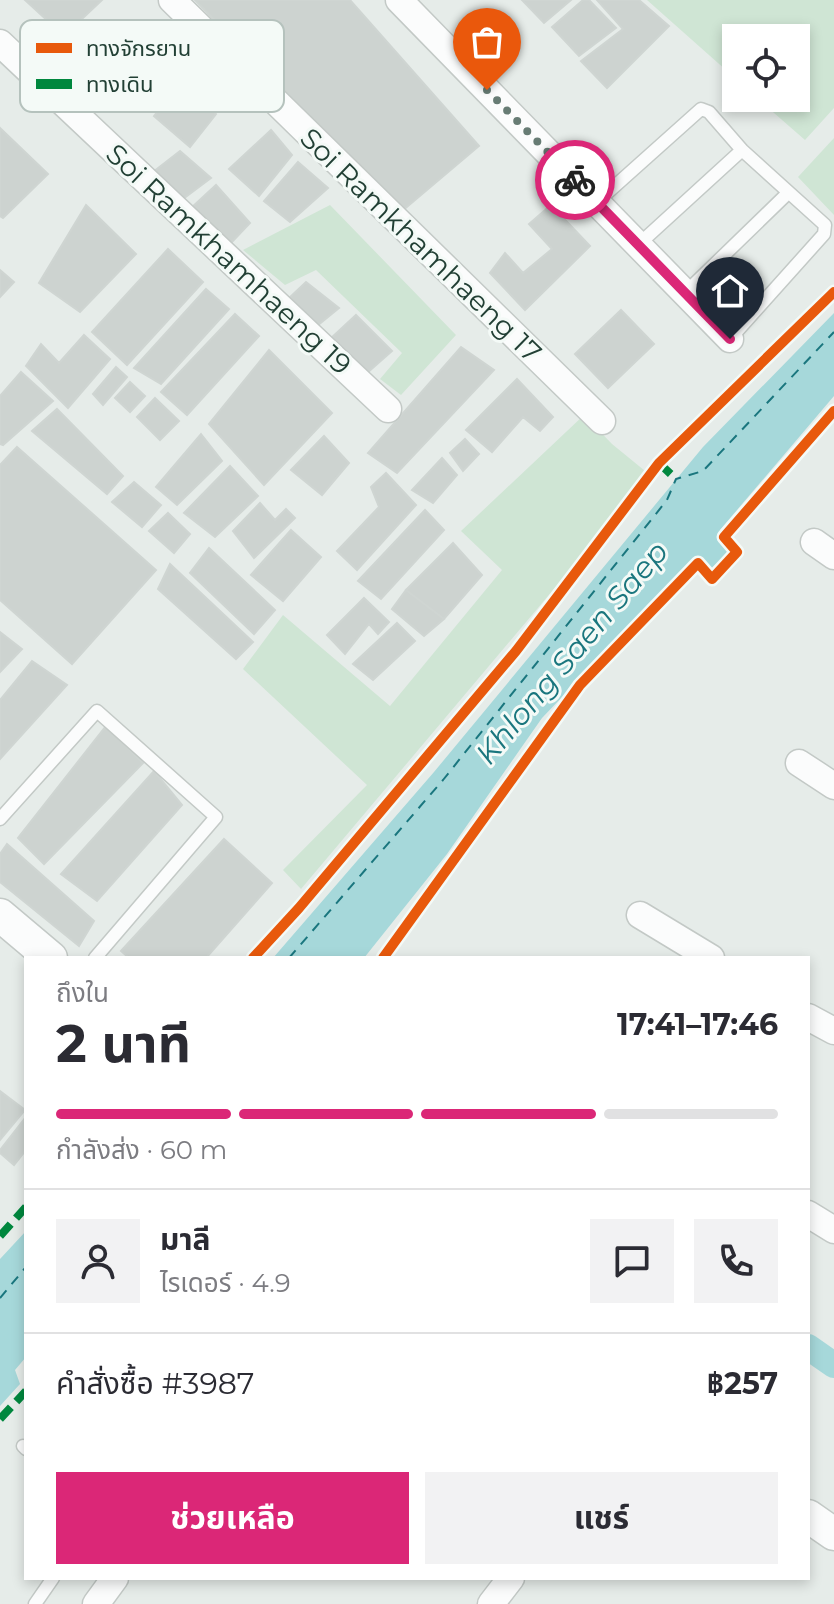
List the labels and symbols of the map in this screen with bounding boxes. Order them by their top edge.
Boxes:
pin [453,8,521,90]
legend [20,20,284,112]
text: ทางจักรยาน [86,35,191,62]
text: ทางเดิน [86,71,153,98]
street label: Soi Ramkhamhaeng 17 [293,121,549,369]
street label: Soi Ramkhamhaeng 19 [99,136,359,382]
courier [535,140,615,220]
pin [696,257,764,339]
water label: Khlong Saen Saep [468,534,676,772]

